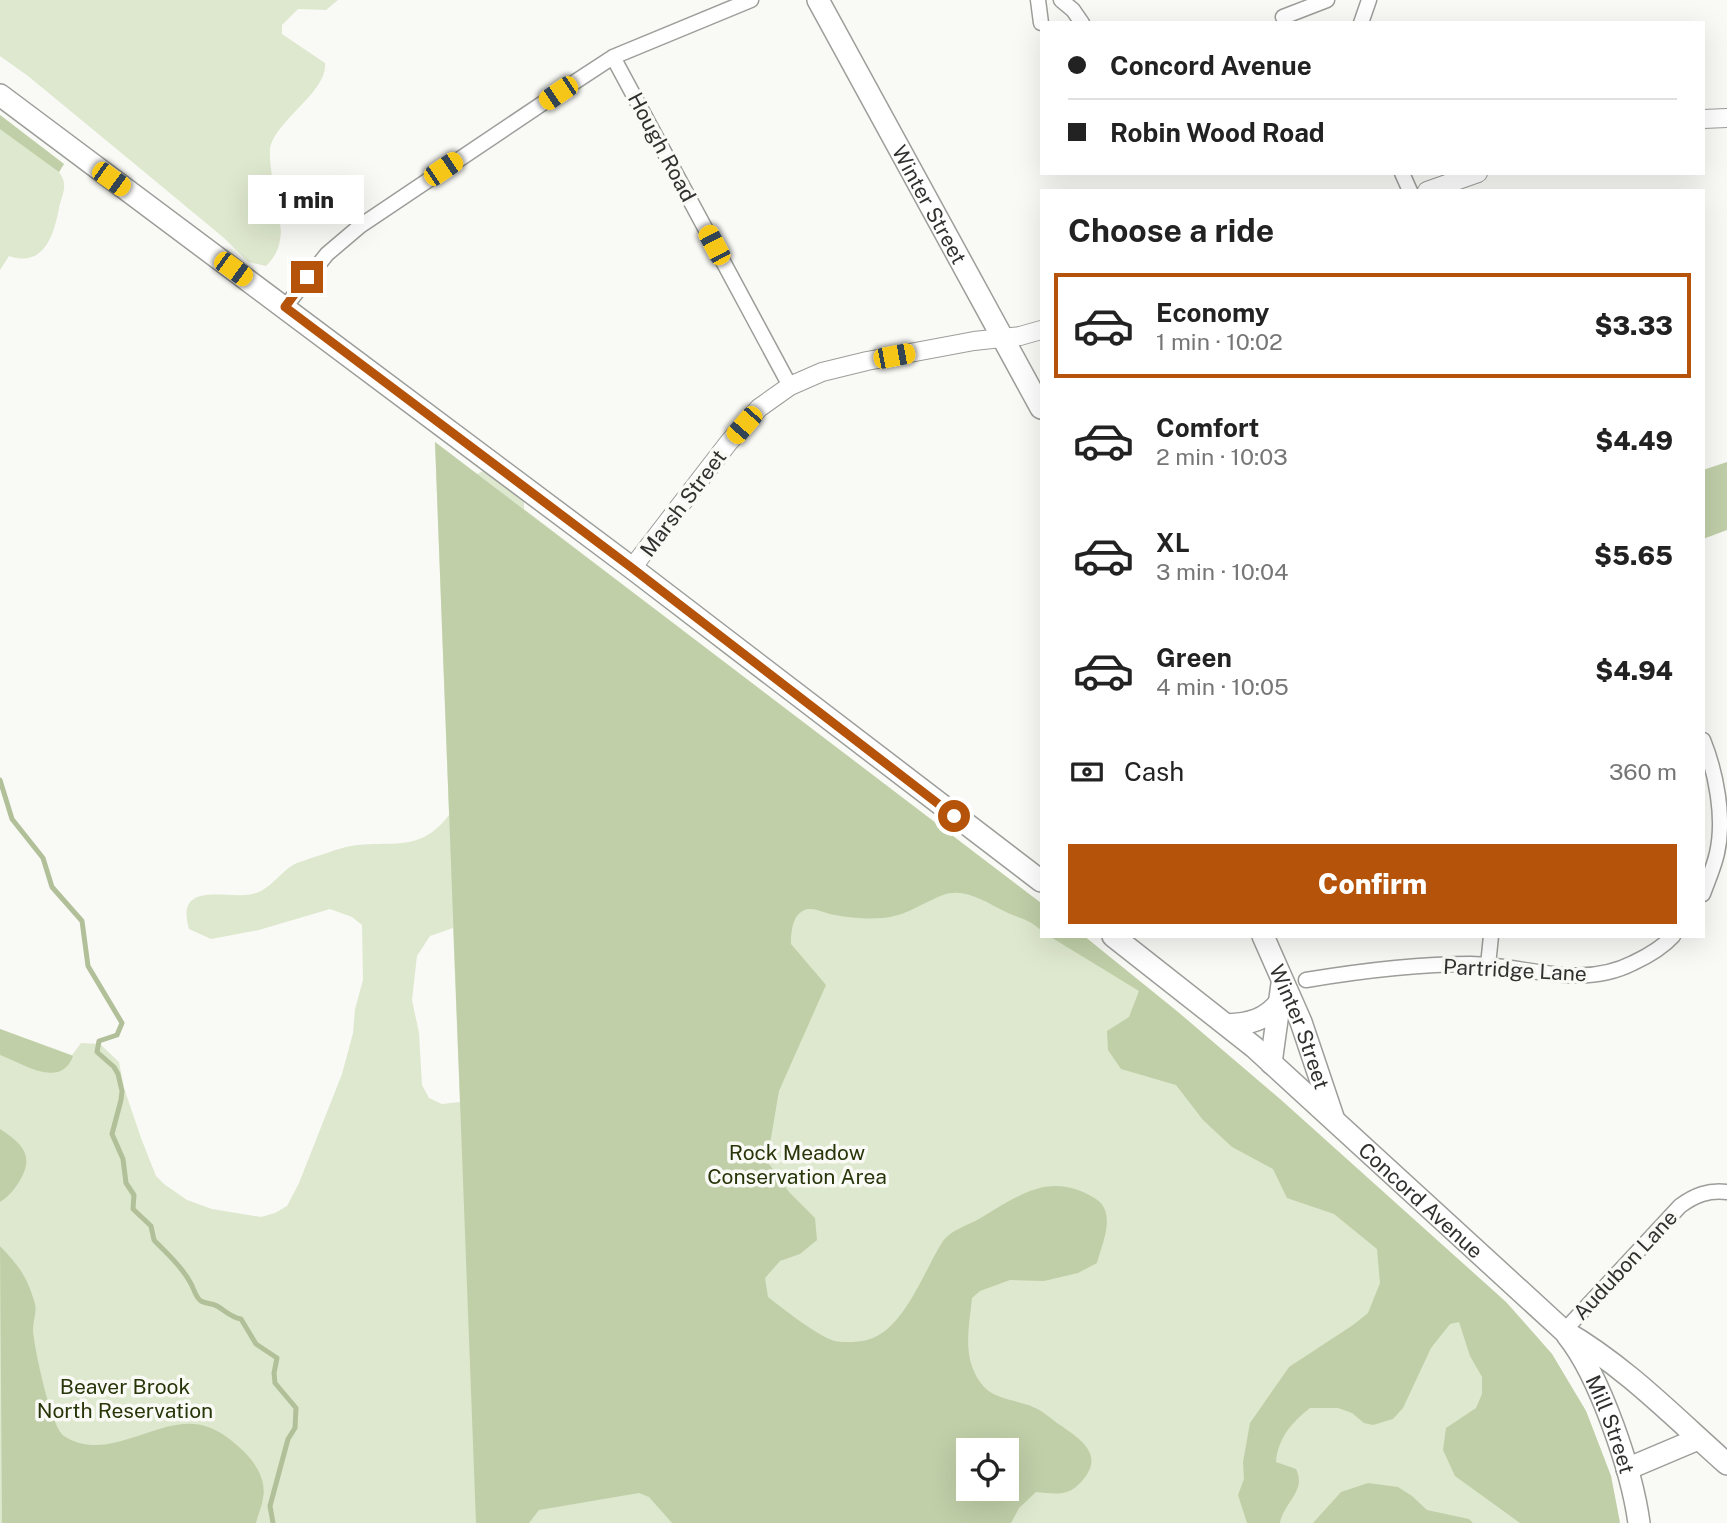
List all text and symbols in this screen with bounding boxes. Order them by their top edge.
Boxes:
text: Concord Avenue [1110,50,1312,81]
car [535,73,582,113]
street label: Hough Road [623,88,701,206]
text: Robin Wood Road [1110,117,1325,148]
street label: Winter Street [887,141,972,268]
car [420,149,467,189]
car [88,158,135,200]
callout: 1 min [249,176,365,224]
text: 1 min [278,186,334,213]
text: Choose a ride [1068,212,1274,249]
car [695,222,734,268]
car [210,248,257,290]
route end [291,261,323,293]
icon: car [1072,294,1135,357]
text: Economy [1156,297,1269,328]
text: $3.33 [1594,310,1673,341]
text: 1 min · 10:02 [1156,328,1283,355]
car [872,342,917,370]
car [723,402,766,448]
icon: car [1072,409,1135,472]
text: Comfort [1156,412,1259,443]
text: $4.49 [1595,425,1673,456]
text: 2 min · 10:03 [1156,443,1288,470]
street label: Marsh Street [635,445,731,561]
icon: car [1072,524,1135,587]
text: XL [1156,527,1190,558]
text: $5.65 [1594,540,1673,571]
text: 3 min · 10:04 [1156,558,1289,585]
icon: car [1072,639,1135,702]
text: Green [1156,642,1232,673]
text: $4.94 [1595,655,1673,686]
text: 4 min · 10:05 [1156,673,1289,700]
icon: cash [1068,753,1106,791]
text: Cash [1124,756,1184,787]
text: 360 m [1609,758,1677,785]
route start [938,800,970,832]
button: Confirm [1068,844,1677,924]
street label: Partridge Lane [1443,954,1587,986]
street label: Winter Street [1265,960,1335,1092]
street label: Concord Avenue [1354,1137,1488,1263]
park label: Rock Meadow Conservation Area [707,1140,887,1189]
street label: Audubon Lane [1568,1205,1682,1325]
street label: Mill Street [1581,1371,1640,1476]
park label: Beaver Brook North Reservation [37,1374,213,1423]
map controls [956,1438,1019,1501]
button: locate [956,1438,1019,1501]

